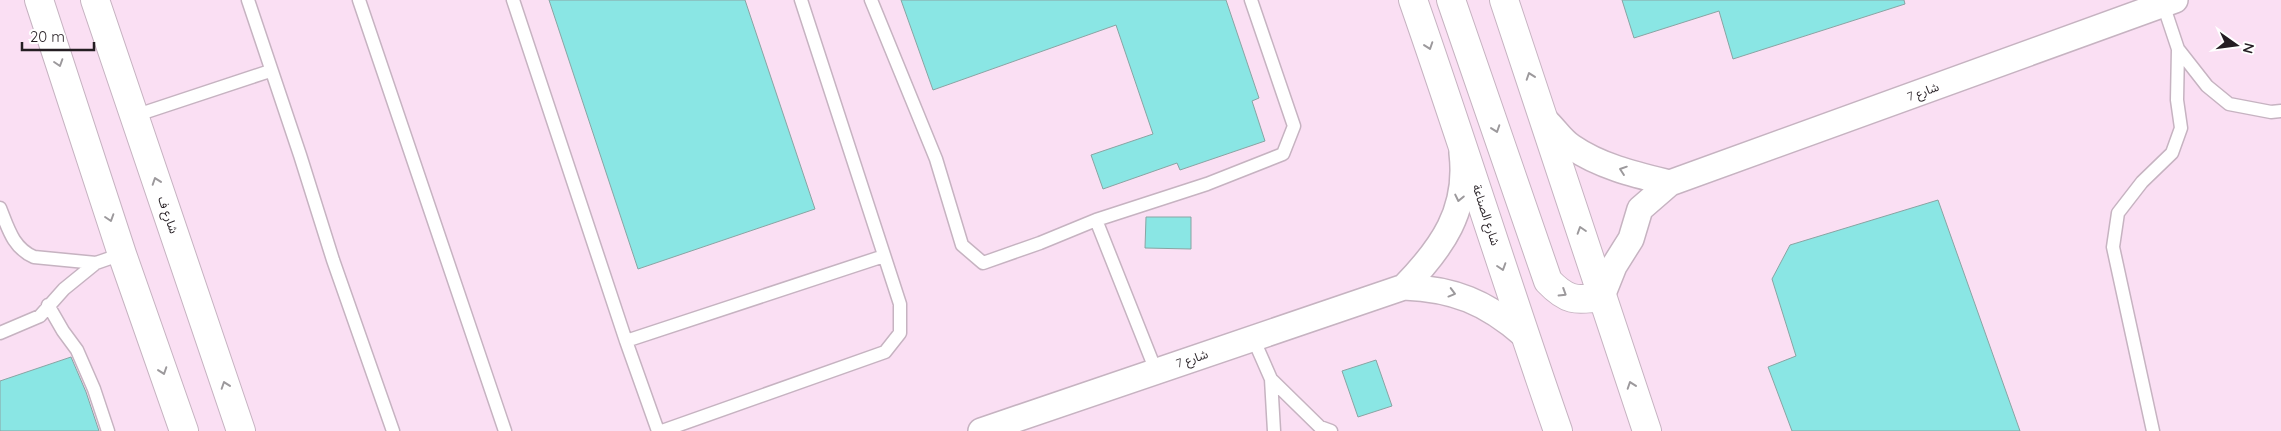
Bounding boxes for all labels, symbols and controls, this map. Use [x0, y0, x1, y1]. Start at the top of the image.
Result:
scale bar [22, 20, 95, 52]
north arrow [2211, 20, 2261, 70]
text: 20 m [30, 27, 65, 46]
one-way arrow [1423, 41, 1433, 50]
text: N [2239, 41, 2259, 55]
one-way arrow [54, 58, 64, 67]
one-way arrow [1526, 72, 1536, 81]
street label: شارع 7 [1905, 79, 1942, 106]
one-way arrow [1490, 124, 1500, 133]
one-way arrow [1619, 166, 1628, 176]
one-way arrow [152, 178, 162, 186]
street label: شارع الصناعة [1468, 182, 1503, 248]
street label: شارع ف [153, 194, 182, 236]
one-way arrow [1454, 194, 1465, 203]
one-way arrow [104, 213, 114, 221]
one-way arrow [1576, 227, 1586, 235]
one-way arrow [1497, 262, 1507, 270]
one-way arrow [1447, 287, 1456, 298]
one-way arrow [1557, 287, 1566, 296]
street label: شارع 7 [1174, 346, 1210, 373]
one-way arrow [157, 366, 167, 375]
one-way arrow [221, 381, 231, 390]
one-way arrow [1627, 381, 1637, 389]

